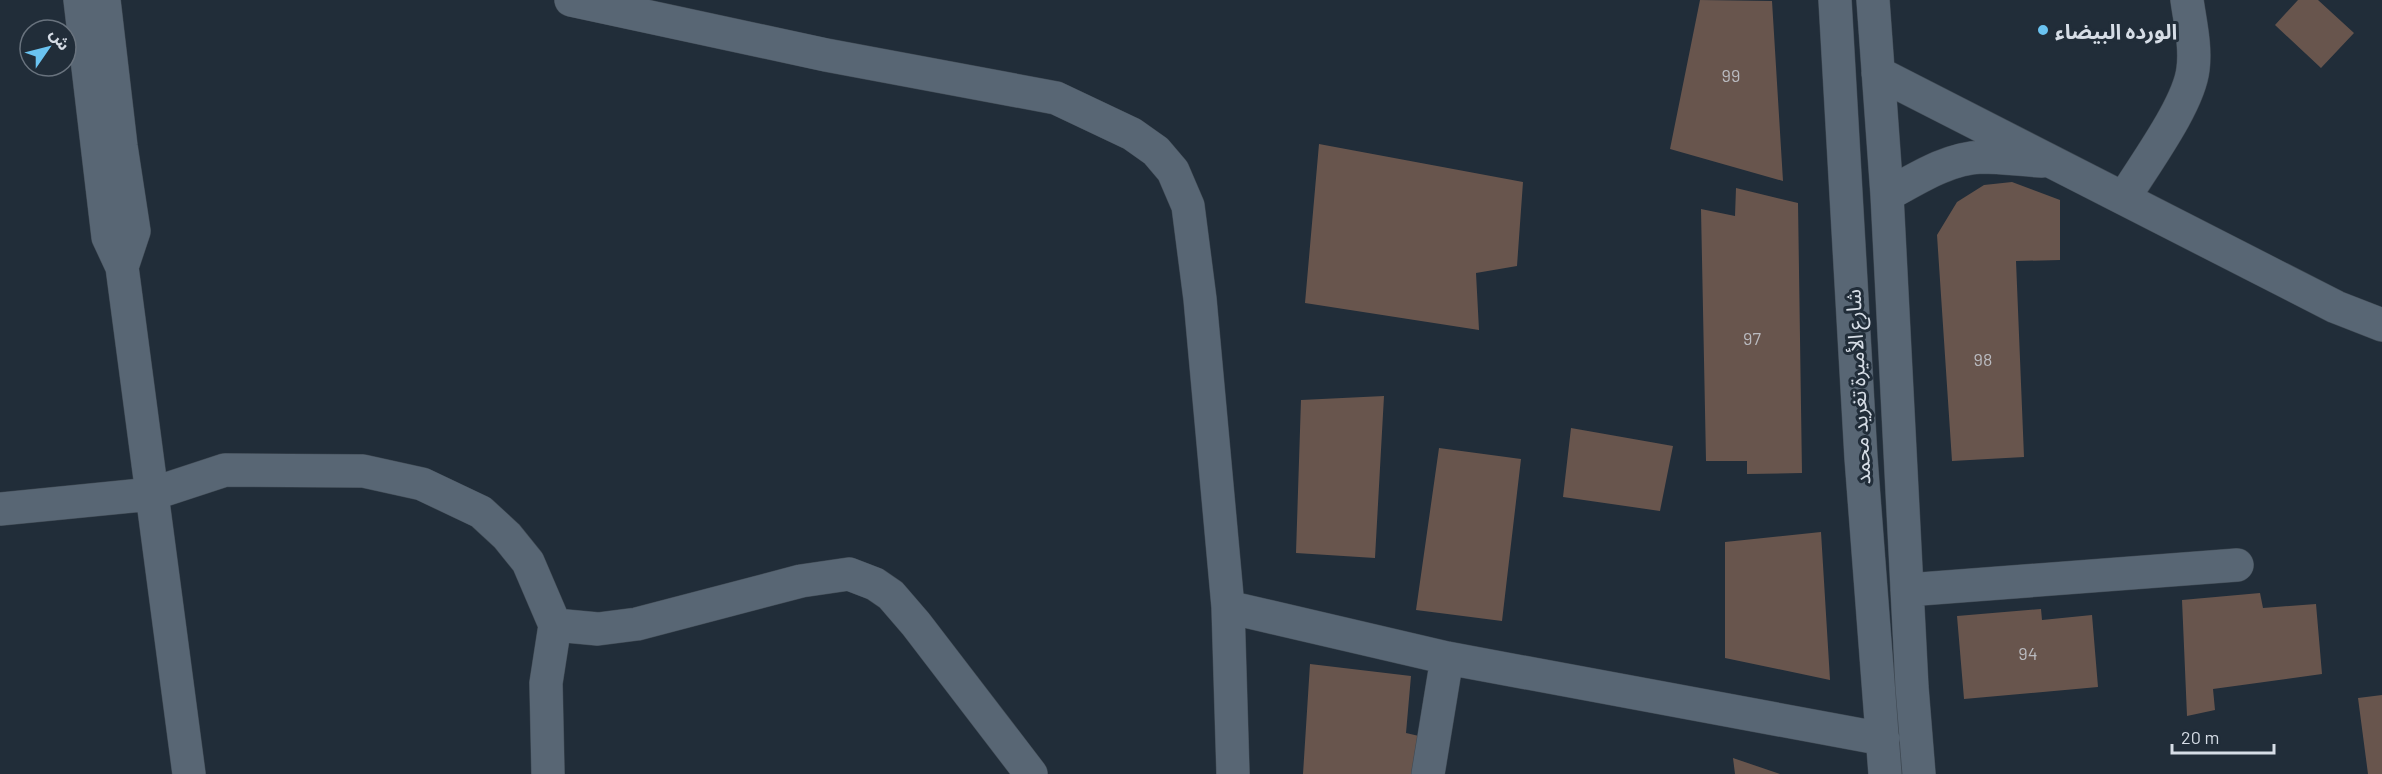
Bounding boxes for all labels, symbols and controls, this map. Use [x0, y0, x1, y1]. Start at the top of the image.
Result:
north arrow [18, 18, 78, 78]
place label: الورده البيضاء [2055, 18, 2177, 44]
marker: الورده البيضاء [2036, 23, 2050, 37]
text: ش [46, 25, 75, 54]
house number: 99 [1722, 64, 1740, 86]
street label: شارع الأميرة تغريد محمد [1839, 288, 1879, 485]
house number: 97 [1743, 327, 1761, 349]
house number: 98 [1974, 348, 1992, 370]
house number: 94 [2018, 642, 2038, 664]
scale bar [2172, 717, 2274, 755]
text: 20 m [2181, 726, 2219, 748]

